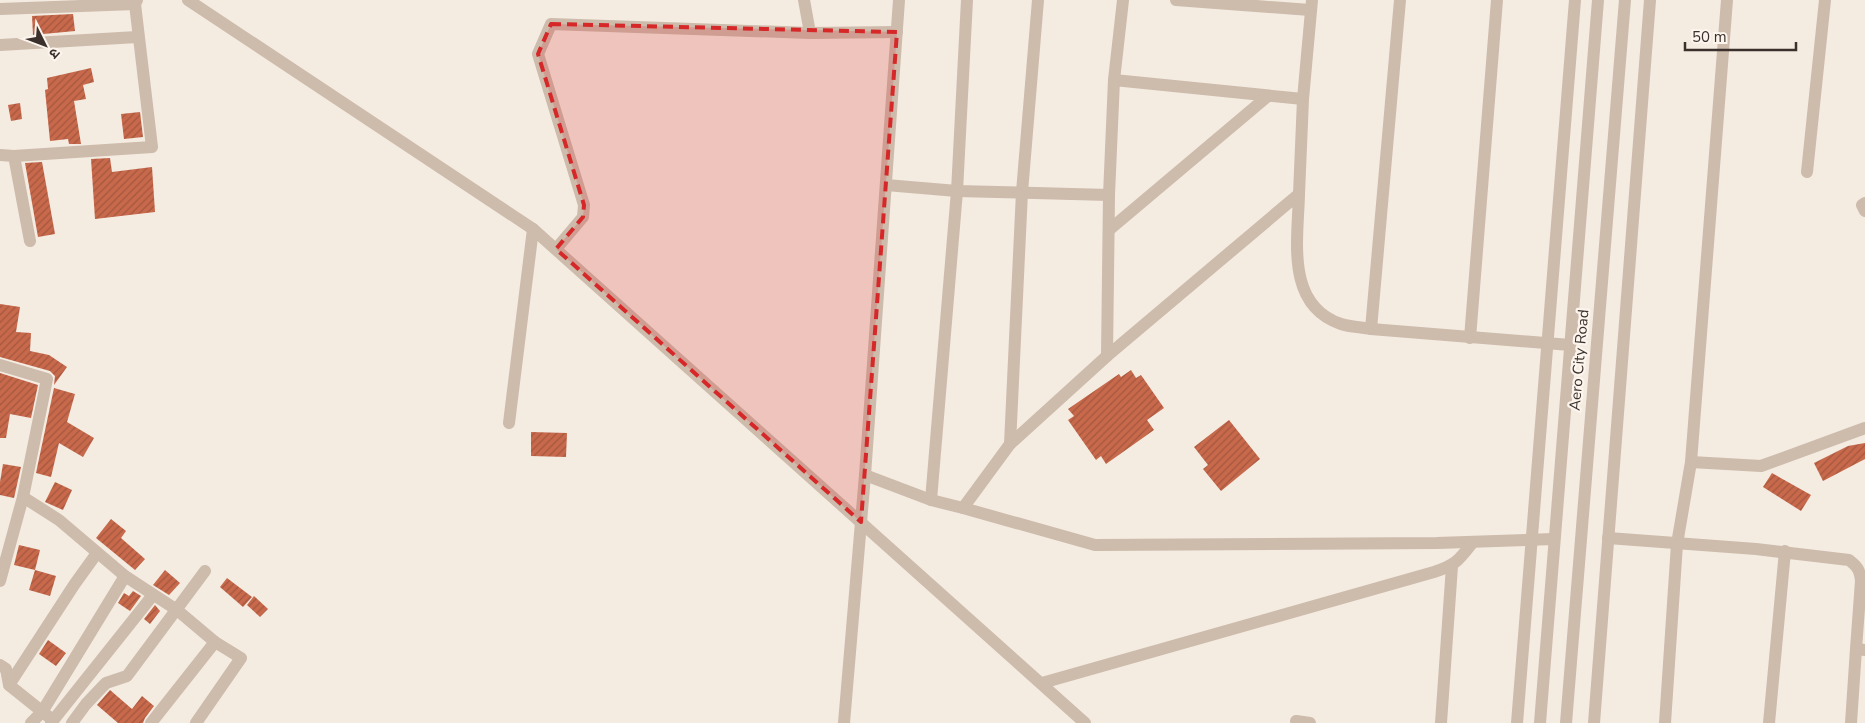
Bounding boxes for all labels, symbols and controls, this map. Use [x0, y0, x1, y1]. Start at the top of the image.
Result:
north arrow [20, 20, 70, 70]
scale bar [1685, 20, 1796, 52]
text: 50 m [1692, 27, 1727, 47]
text: उ [44, 44, 64, 63]
street label: Aero City Road [1565, 308, 1593, 412]

